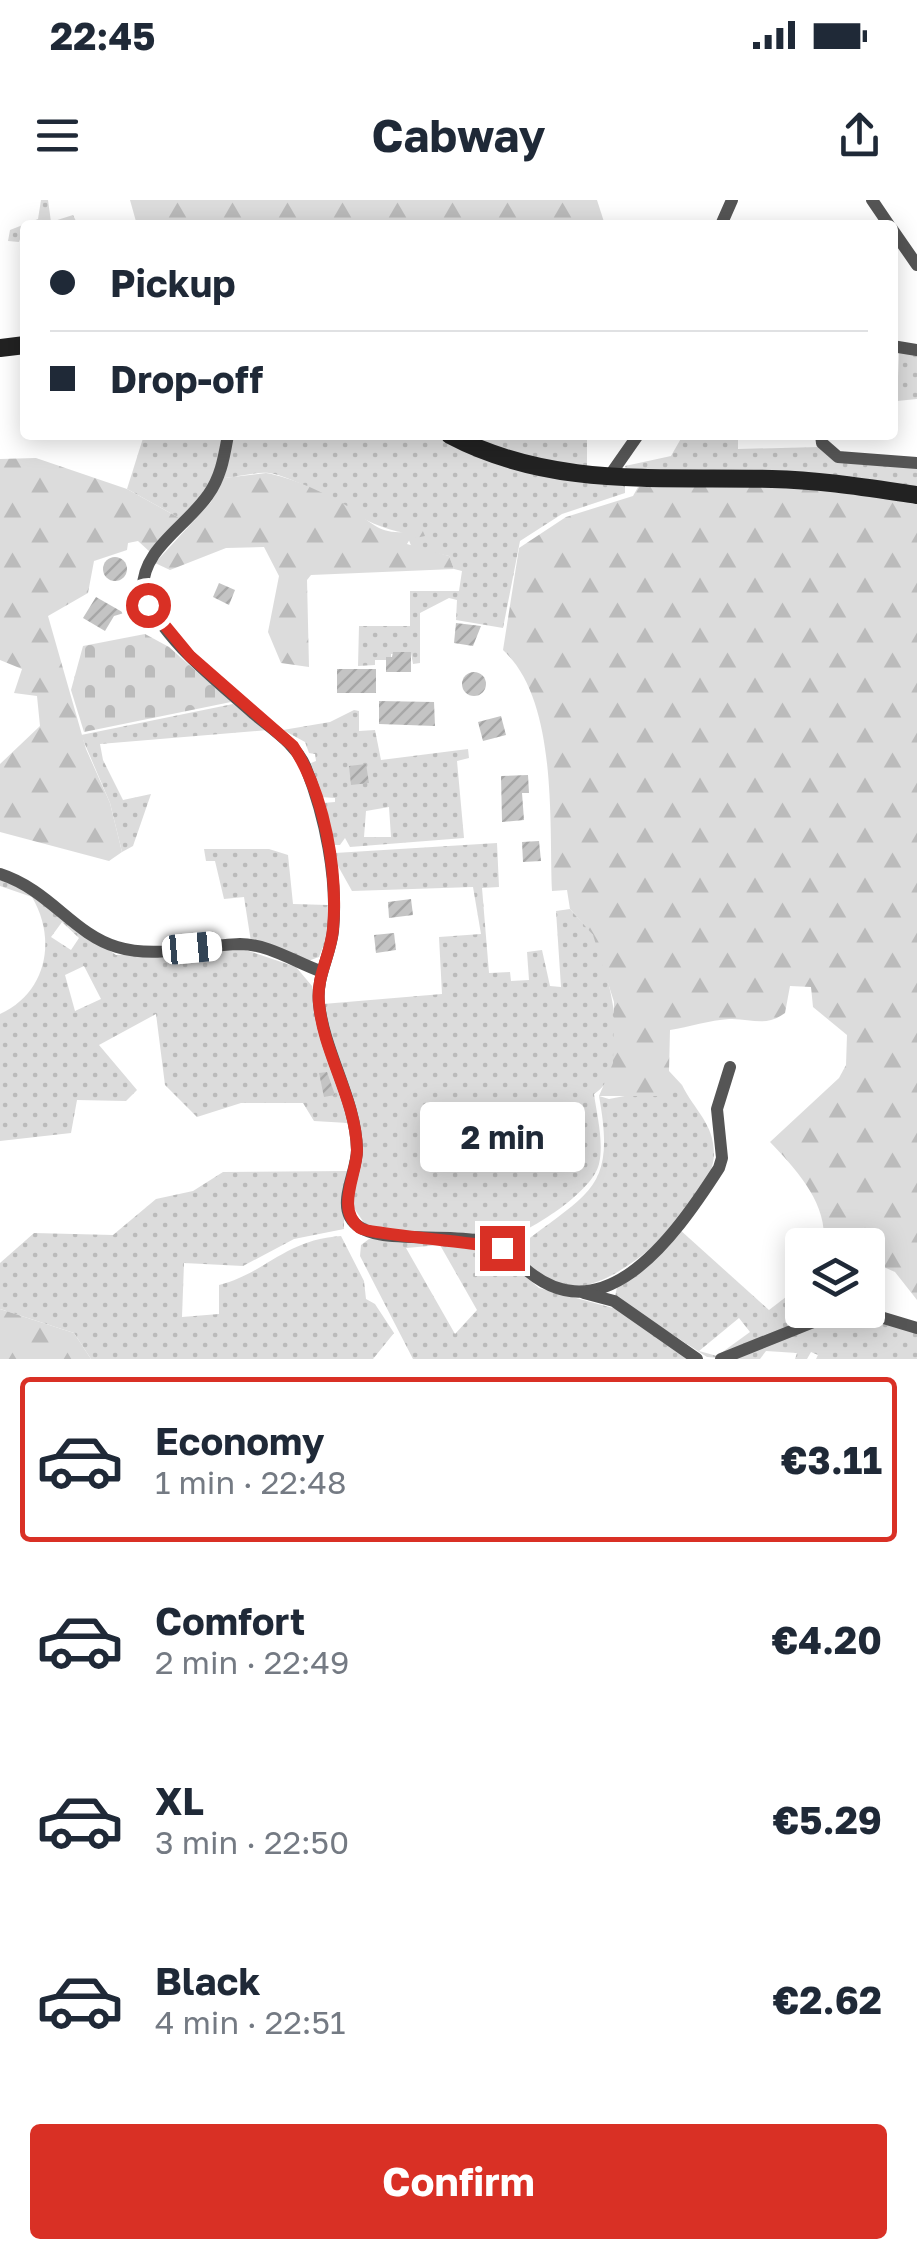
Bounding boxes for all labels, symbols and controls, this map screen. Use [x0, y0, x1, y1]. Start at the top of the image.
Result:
text: 22:45 [50, 13, 155, 58]
icon: menu [30, 108, 85, 163]
text: Cabway [371, 108, 546, 162]
icon: share [832, 108, 887, 163]
text: Pickup [110, 260, 236, 305]
text: Drop-off [110, 356, 263, 401]
route start [126, 583, 171, 628]
car [161, 930, 223, 966]
callout: 2 min [420, 1103, 584, 1173]
text: 2 min [461, 1118, 544, 1156]
route end [480, 1226, 525, 1271]
map controls [785, 1228, 885, 1328]
button: layers [785, 1228, 885, 1328]
icon: car [35, 1415, 125, 1505]
text: Economy [155, 1418, 324, 1463]
text: €3.11 [781, 1437, 882, 1482]
text: 1 min · 22:48 [155, 1463, 346, 1501]
icon: car [35, 1595, 125, 1685]
text: Comfort [155, 1598, 305, 1643]
text: €4.20 [771, 1617, 882, 1662]
text: 2 min · 22:49 [155, 1643, 349, 1681]
icon: car [35, 1775, 125, 1865]
text: XL [155, 1778, 204, 1823]
text: €5.29 [773, 1797, 882, 1842]
text: 3 min · 22:50 [155, 1823, 349, 1861]
icon: car [35, 1955, 125, 2045]
text: Black [155, 1958, 260, 2003]
text: €2.62 [773, 1977, 882, 2022]
text: 4 min · 22:51 [155, 2003, 346, 2041]
button: Confirm [30, 2124, 887, 2239]

